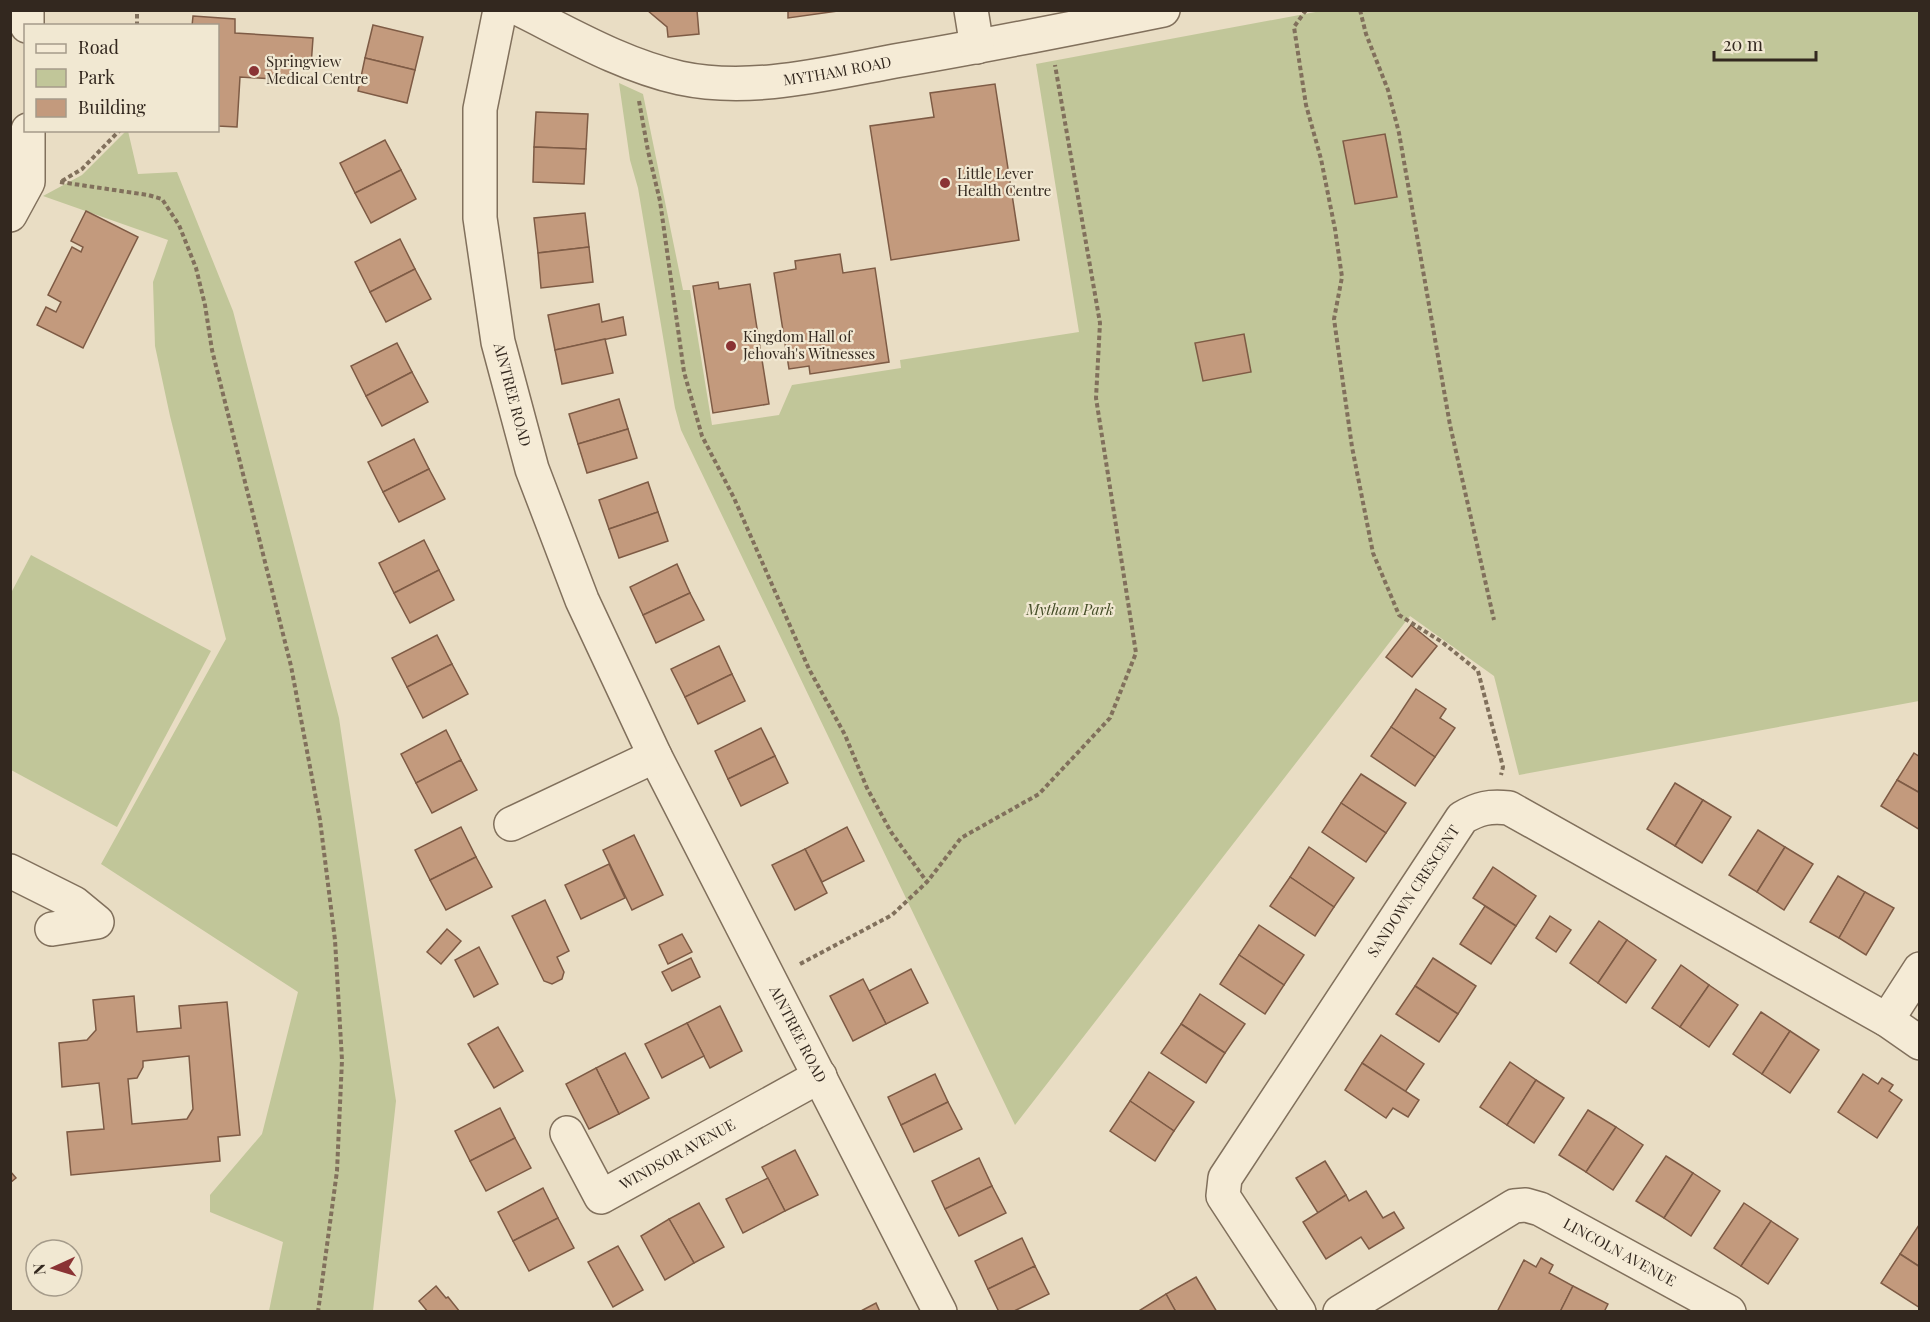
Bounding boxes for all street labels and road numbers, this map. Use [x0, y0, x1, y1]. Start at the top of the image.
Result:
street label: MYTHAM ROAD [782, 51, 893, 89]
street label: AINTREE ROAD [489, 340, 537, 449]
street label: SANDOWN CRESCENT [1362, 821, 1464, 961]
street label: AINTREE ROAD [765, 981, 832, 1086]
street label: WINDSOR AVENUE [615, 1114, 739, 1194]
street label: LINCOLN AVENUE [1560, 1213, 1680, 1290]

